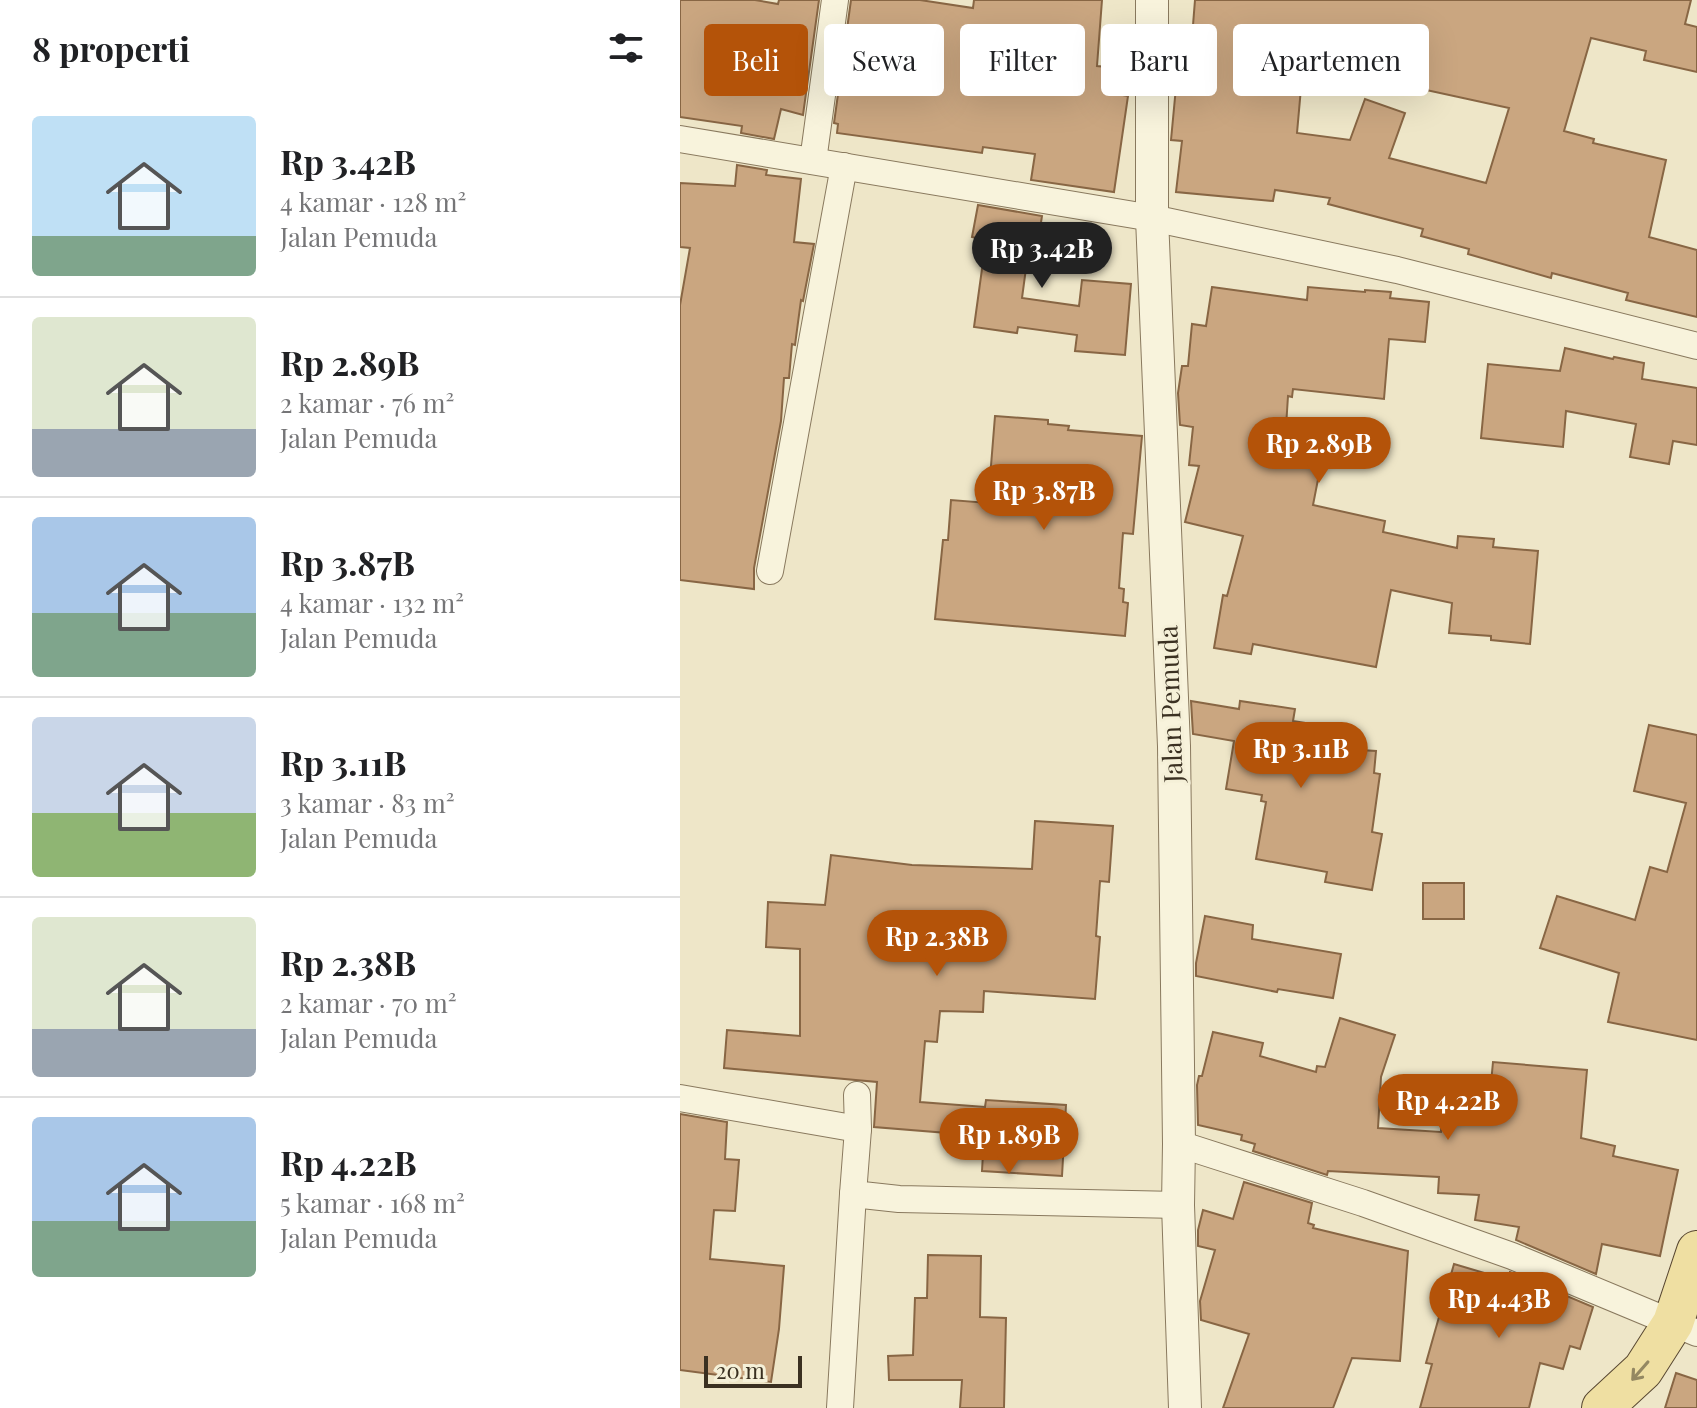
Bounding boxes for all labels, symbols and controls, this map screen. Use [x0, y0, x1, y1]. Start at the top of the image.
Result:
chip: Beli [704, 24, 808, 96]
chip: Sewa [824, 24, 944, 96]
chip: Filter [960, 24, 1085, 96]
chip: Baru [1101, 24, 1217, 96]
chip: Apartemen [1233, 24, 1429, 96]
text: 8 properti [32, 25, 190, 71]
icon: filters [604, 26, 648, 70]
text: Rp 3.42B [280, 138, 416, 184]
icon: home [96, 148, 192, 244]
text: 4 kamar · 128 m² [280, 184, 466, 219]
text: Jalan Pemuda [280, 219, 438, 254]
pin: Rp 3.42B [959, 222, 1125, 290]
text: Rp 3.42B [990, 230, 1094, 265]
text: Rp 2.89B [280, 339, 419, 385]
icon: home [96, 349, 192, 445]
text: 2 kamar · 76 m² [280, 385, 454, 420]
pin: Rp 2.89B [1236, 417, 1402, 485]
text: Jalan Pemuda [280, 420, 438, 455]
text: Rp 2.89B [1266, 425, 1372, 460]
pin: Rp 3.87B [961, 464, 1127, 532]
text: Rp 3.87B [992, 472, 1096, 507]
text: Rp 3.87B [280, 539, 415, 585]
icon: home [96, 549, 192, 645]
text: 4 kamar · 132 m² [280, 585, 464, 620]
text: Jalan Pemuda [280, 620, 438, 655]
street label: Jalan Pemuda [1149, 625, 1190, 784]
pin: Rp 3.11B [1218, 722, 1384, 790]
text: Rp 3.11B [1253, 730, 1349, 765]
text: Rp 3.11B [280, 739, 406, 785]
icon: home [96, 749, 192, 845]
text: 3 kamar · 83 m² [280, 785, 455, 820]
text: Jalan Pemuda [280, 820, 438, 855]
pin: Rp 2.38B [854, 910, 1020, 978]
text: Rp 2.38B [885, 918, 989, 953]
text: Rp 2.38B [280, 939, 416, 985]
icon: home [96, 949, 192, 1045]
text: 2 kamar · 70 m² [280, 985, 457, 1020]
text: Jalan Pemuda [280, 1020, 438, 1055]
pin: Rp 4.22B [1365, 1074, 1531, 1142]
text: Rp 4.22B [1396, 1082, 1500, 1117]
pin: Rp 1.89B [926, 1108, 1092, 1176]
text: Rp 1.89B [957, 1116, 1061, 1151]
text: Rp 4.22B [280, 1139, 417, 1185]
icon: home [96, 1149, 192, 1245]
text: 5 kamar · 168 m² [280, 1185, 465, 1220]
text: Jalan Pemuda [280, 1220, 438, 1255]
pin: Rp 4.43B [1416, 1272, 1582, 1340]
text: Rp 4.43B [1447, 1280, 1551, 1315]
scale bar [704, 1352, 802, 1388]
text: 20 m [716, 1355, 765, 1385]
one-way arrow [1631, 1360, 1649, 1380]

